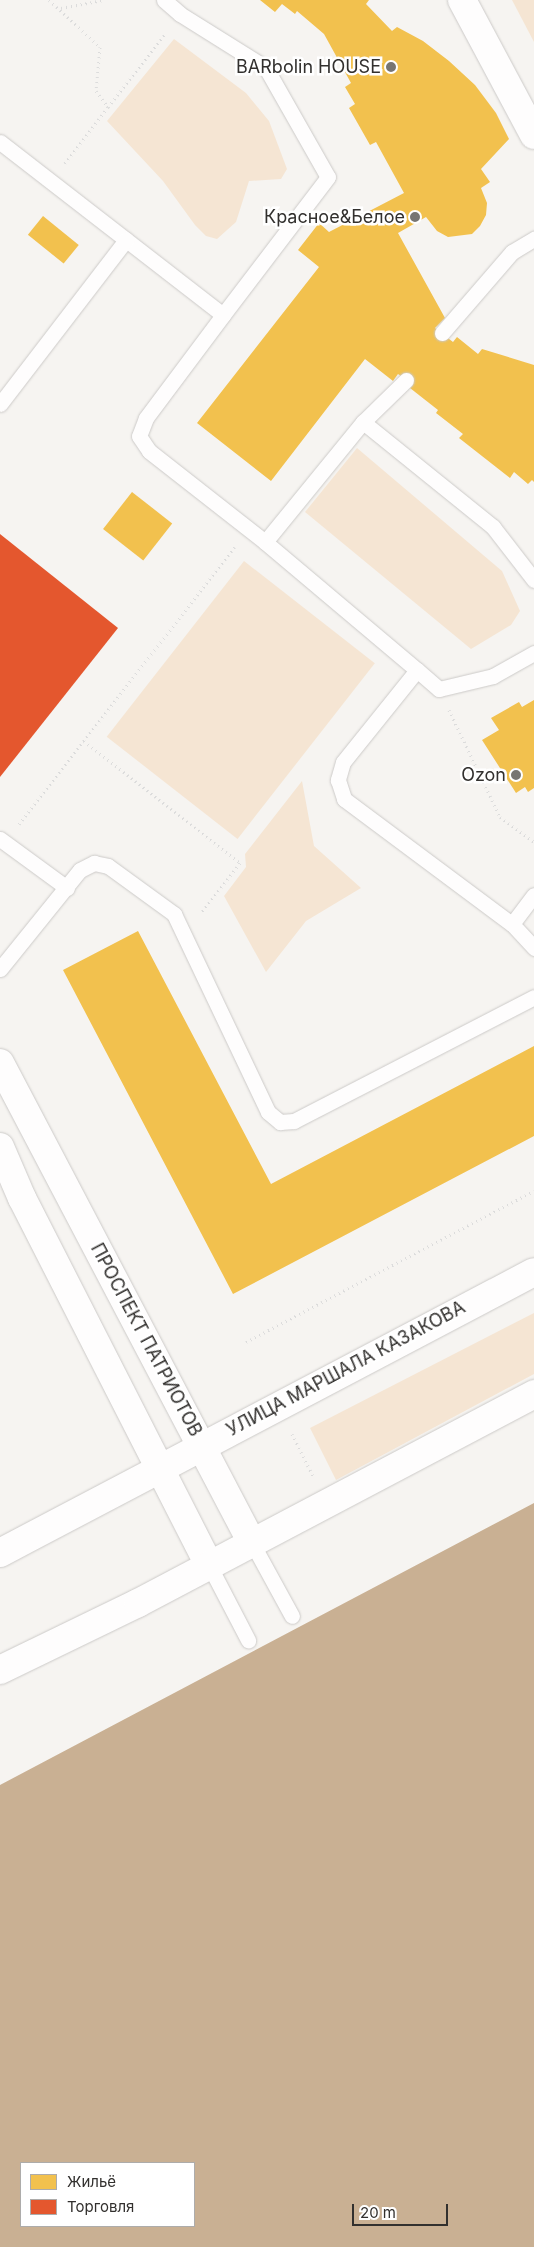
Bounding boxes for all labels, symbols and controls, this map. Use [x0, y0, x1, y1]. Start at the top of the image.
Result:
place label: BARbolin HOUSE [236, 56, 381, 78]
marker: BARbolin HOUSE [385, 61, 397, 73]
place label: Красное&Белое [264, 206, 405, 228]
marker: Красное&Белое [409, 211, 421, 223]
place label: Ozon [461, 764, 506, 786]
marker: Ozon [510, 769, 522, 781]
street label: ПРОСПЕКТ ПАТРИОТОВ [86, 1240, 206, 1440]
street label: УЛИЦА МАРШАЛА КАЗАКОВА [223, 1297, 469, 1441]
legend [20, 2162, 195, 2227]
text: Жильё [67, 2172, 116, 2191]
scale bar [354, 2194, 450, 2226]
text: Торговля [67, 2197, 134, 2216]
text: 20 m [360, 2203, 396, 2222]

